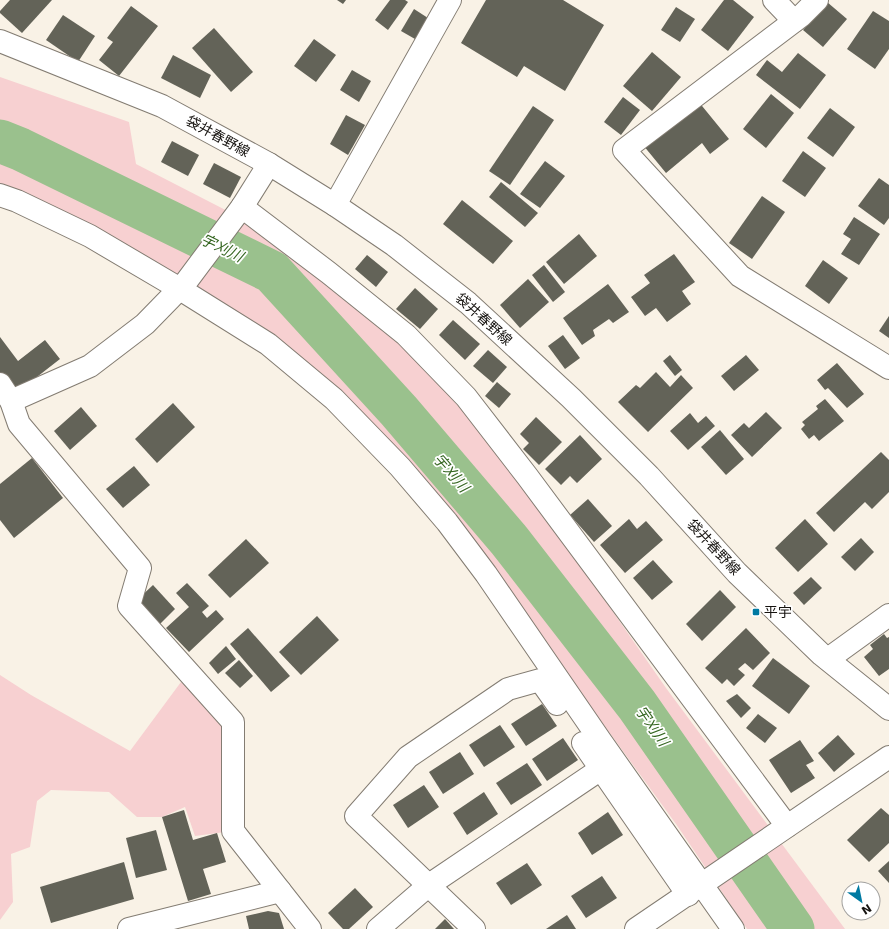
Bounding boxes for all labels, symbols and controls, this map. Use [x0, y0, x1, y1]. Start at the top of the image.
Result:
street label: 袋井春野線 [184, 112, 252, 160]
water label: 宇刈川 [198, 230, 248, 267]
street label: 袋井春野線 [453, 290, 515, 348]
water label: 宇刈川 [429, 450, 474, 497]
street label: 袋井春野線 [684, 516, 744, 578]
place label: 平宇 [764, 604, 792, 620]
marker: 平宇 [751, 607, 761, 617]
water label: 宇刈川 [632, 702, 673, 751]
north arrow [841, 881, 881, 921]
text: N [859, 901, 874, 917]

